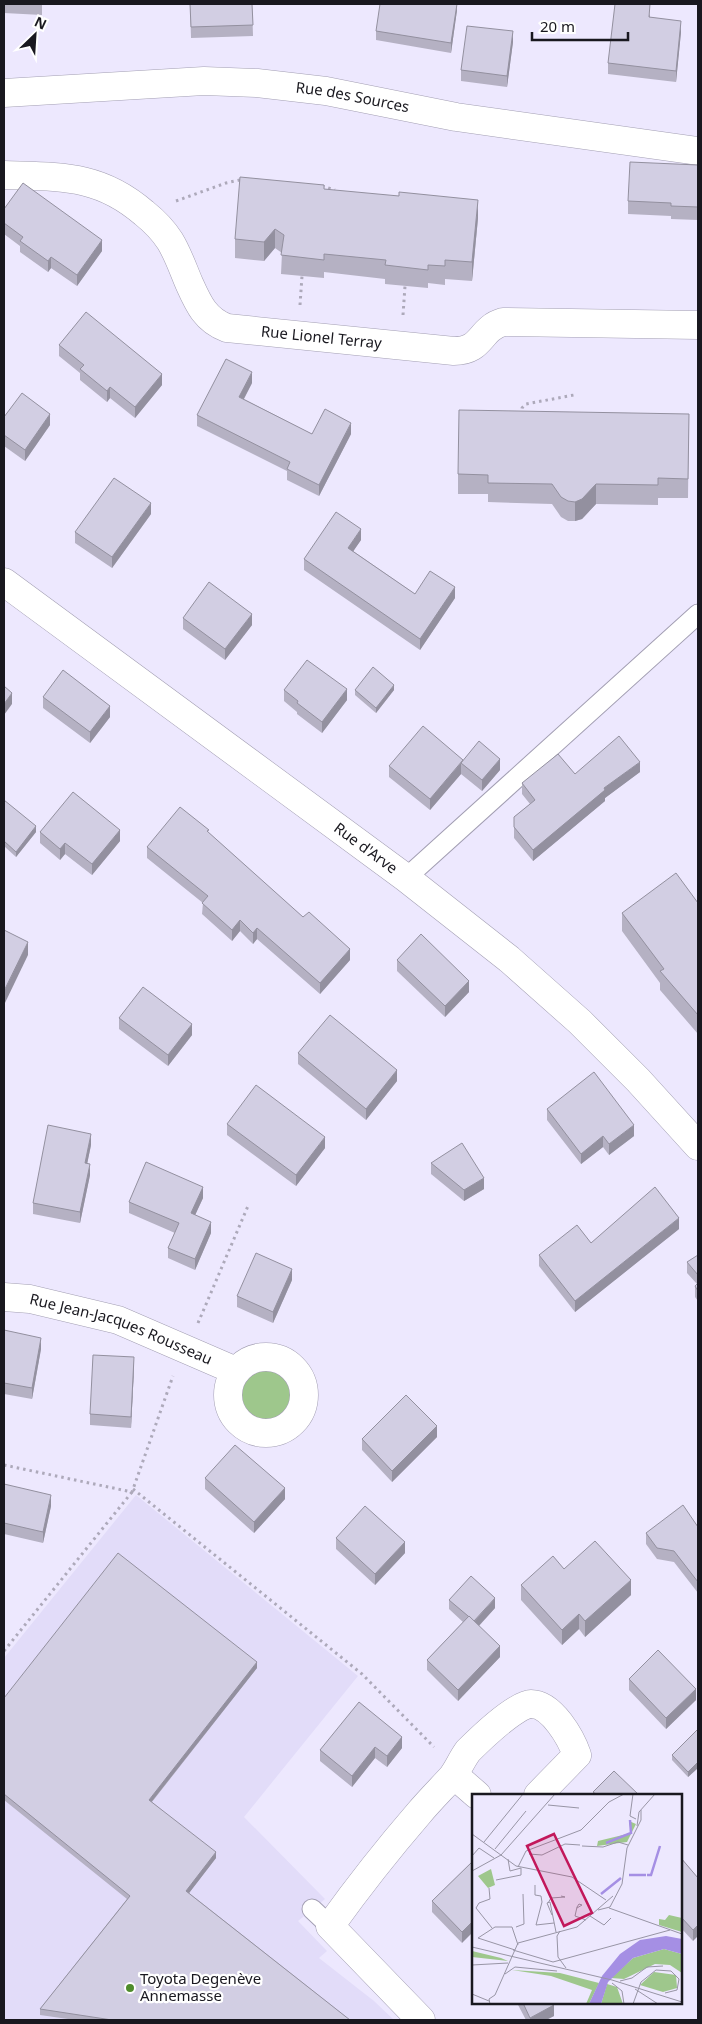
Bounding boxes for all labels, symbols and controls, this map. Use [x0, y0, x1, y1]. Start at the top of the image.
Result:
north arrow [10, 10, 60, 60]
scale bar [532, 10, 628, 42]
text: N [32, 12, 50, 34]
text: 20 m [540, 16, 575, 36]
street label: Rue des Sources [295, 77, 411, 116]
street label: Rue Lionel Terray [260, 320, 383, 353]
street label: Rue d'Arve [330, 817, 402, 878]
street label: Rue Jean-Jacques Rousseau [28, 1288, 216, 1369]
inset map [472, 1794, 682, 2004]
place label: Toyota Degenève Annemasse [140, 1968, 261, 2005]
marker: Toyota Degenève Annemasse [124, 1982, 136, 1994]

